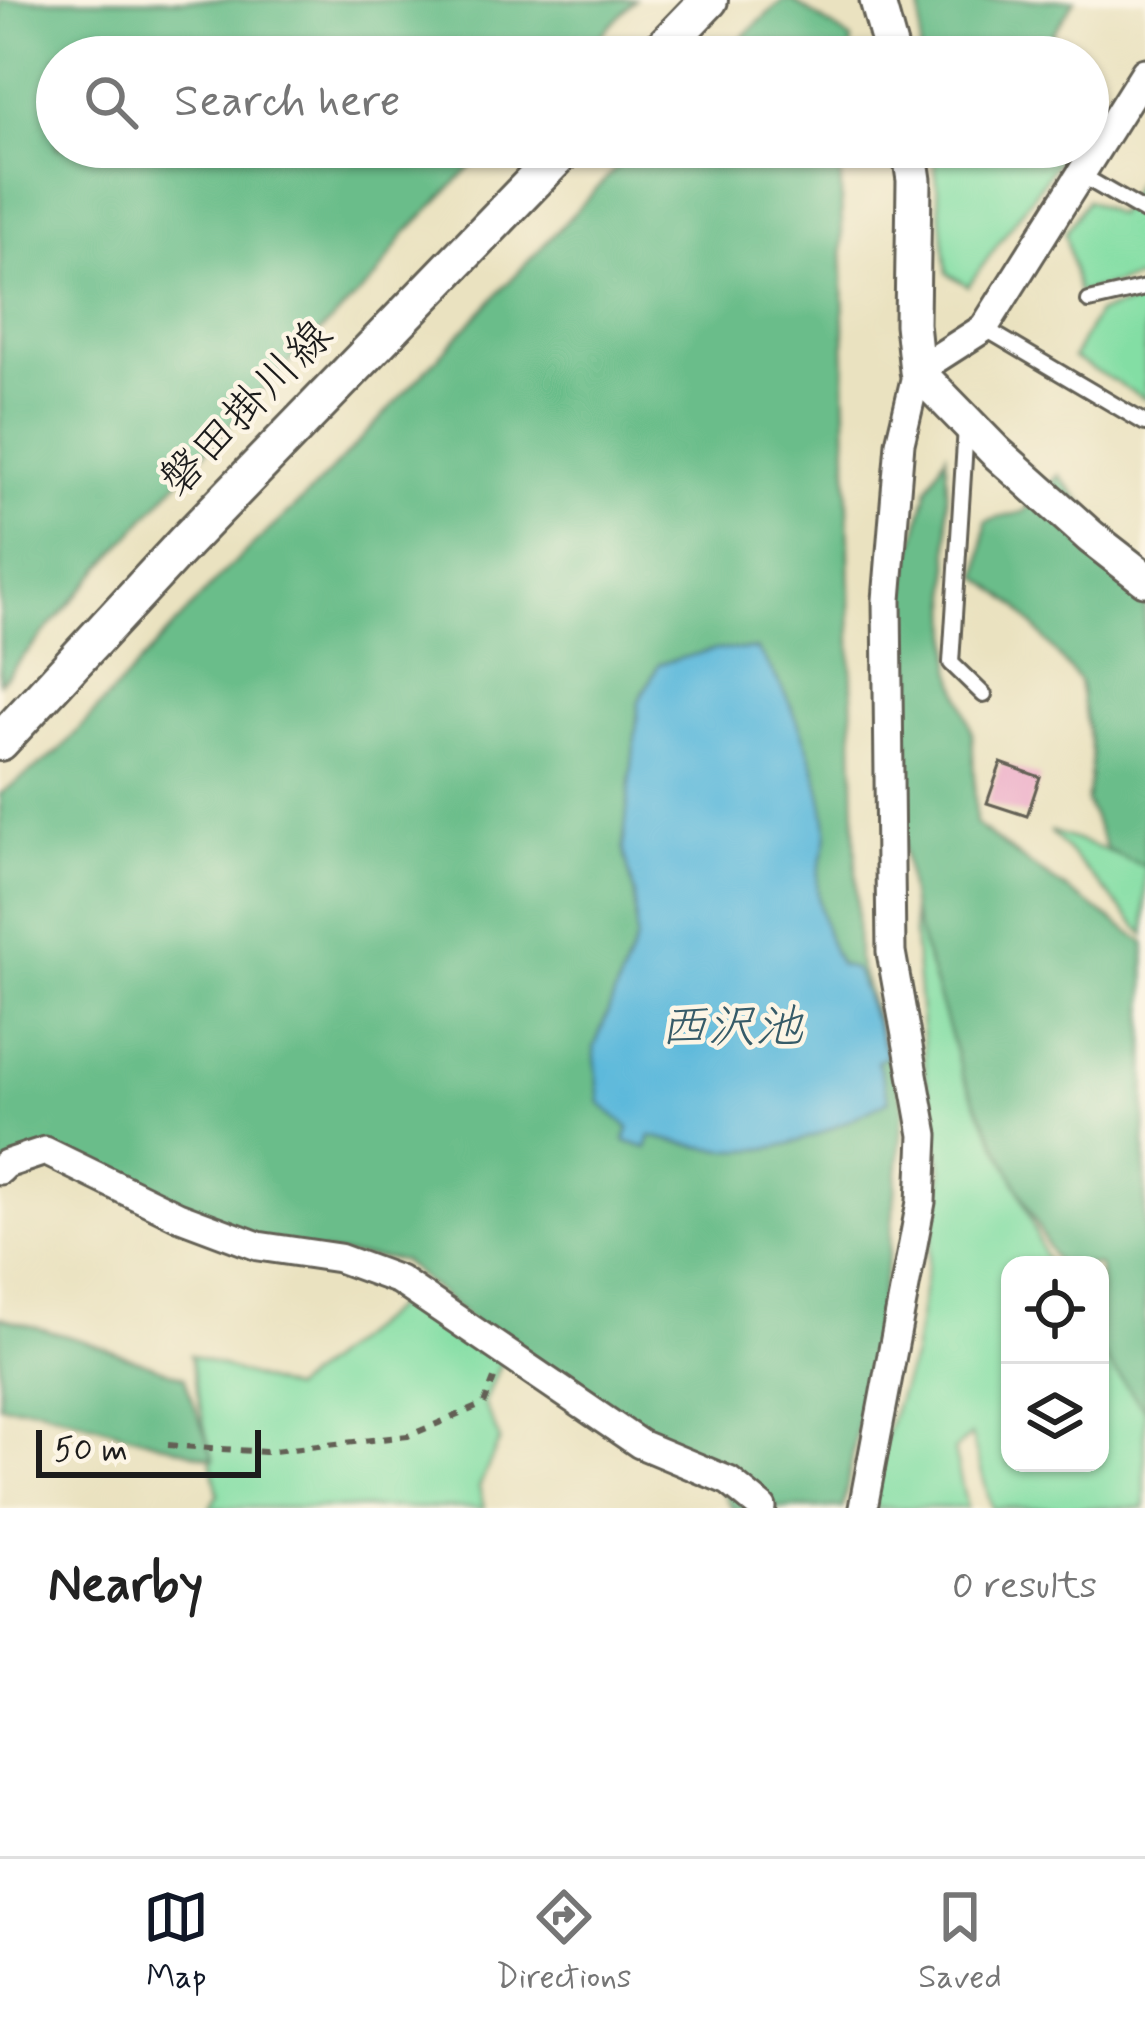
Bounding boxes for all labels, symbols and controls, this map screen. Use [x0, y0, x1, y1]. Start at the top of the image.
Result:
search box [36, 36, 1109, 168]
icon: search [78, 69, 144, 135]
text: Search here [174, 73, 401, 132]
street label: 磐田掛川線 [148, 308, 346, 510]
water label: 西沢池 [659, 997, 804, 1060]
map controls [1001, 1256, 1109, 1472]
button: locate [1001, 1256, 1109, 1364]
button: layers [1001, 1364, 1109, 1472]
scale bar [36, 1424, 261, 1477]
text: 50 m [54, 1429, 128, 1473]
text: Nearby [48, 1553, 203, 1619]
text: 0 results [952, 1561, 1097, 1612]
tab: Map [143, 1884, 209, 2000]
tab: Directions [496, 1884, 632, 2000]
tab: Saved [918, 1884, 1002, 2000]

